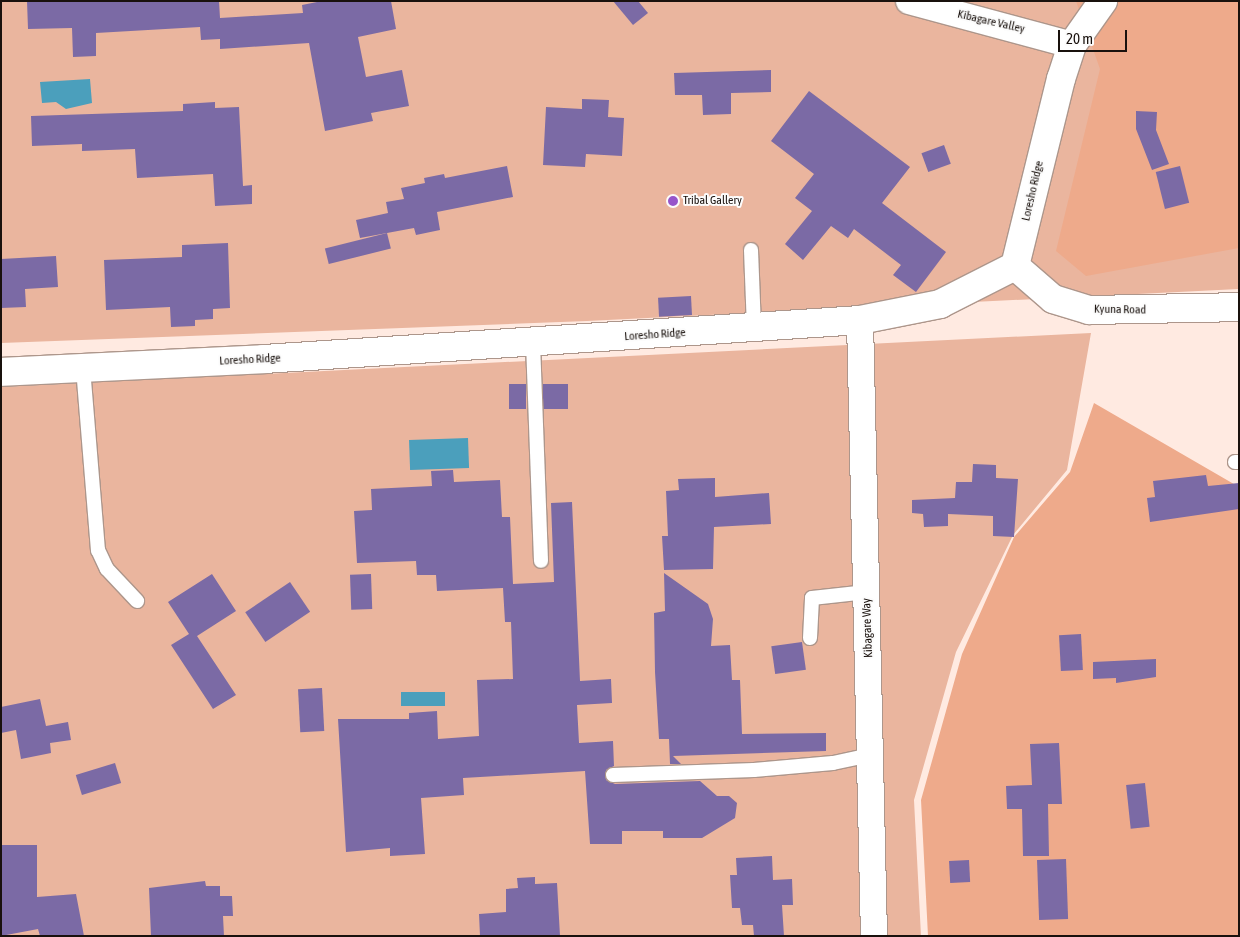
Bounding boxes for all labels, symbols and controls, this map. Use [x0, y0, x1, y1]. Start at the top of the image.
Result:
street label: Kibagare Valley [956, 7, 1026, 37]
scale bar [1060, 20, 1129, 52]
text: 20 m [1066, 30, 1093, 47]
street label: Loresho Ridge [1019, 159, 1047, 223]
place label: Tribal Gallery [683, 194, 742, 208]
marker: Tribal Gallery [667, 195, 679, 207]
street label: Kyuna Road [1094, 302, 1146, 318]
street label: Loresho Ridge [624, 326, 686, 344]
street label: Loresho Ridge [219, 351, 281, 369]
street label: Kibagare Way [860, 598, 876, 658]

